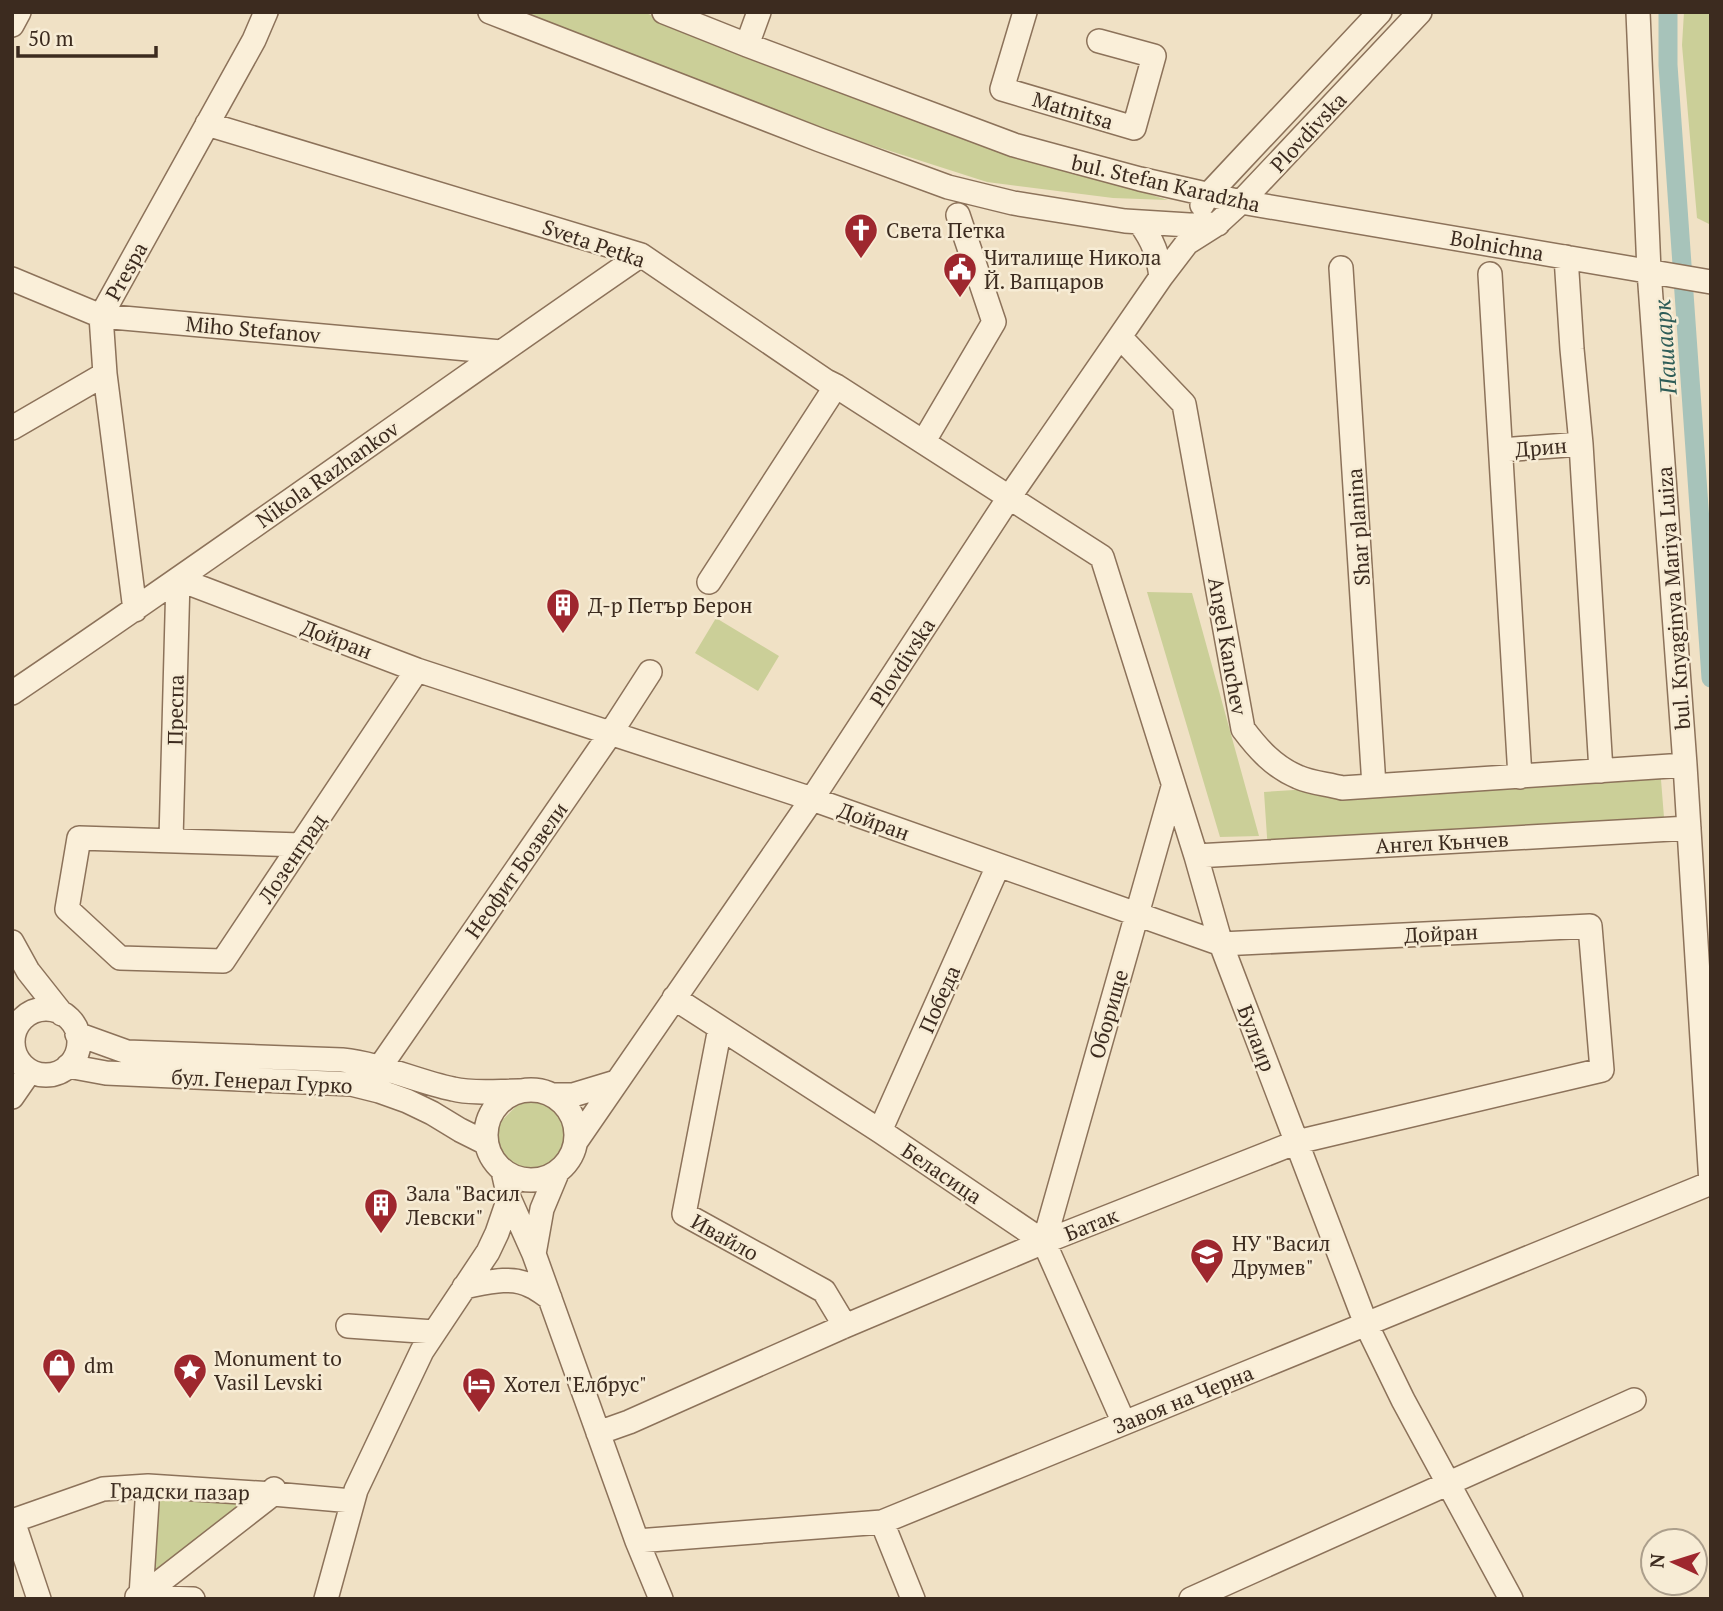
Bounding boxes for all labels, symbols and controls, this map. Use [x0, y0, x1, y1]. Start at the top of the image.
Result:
scale bar [18, 14, 156, 58]
text: 50 m [28, 24, 74, 52]
street label: Matnitsa [1029, 84, 1117, 136]
street label: Plovdivska [1264, 86, 1353, 178]
street label: bul. Stefan Karadzha [1069, 148, 1263, 218]
church icon: Света Петка [842, 211, 880, 260]
street label: Sveta Petka [539, 212, 650, 274]
place label: Света Петка [886, 216, 1006, 244]
street label: Bolnichna [1448, 223, 1547, 267]
street label: Prespa [99, 236, 154, 305]
place label: Читалище Никола Й. Вапцаров [984, 243, 1162, 295]
public building icon: Читалище Никола Й. Вапцаров [941, 250, 979, 299]
water label: Пашаарк [1646, 298, 1684, 397]
street label: Miho Stefanov [184, 309, 322, 349]
street label: Nikola Razhankov [250, 414, 404, 534]
street label: Дрин [1514, 431, 1568, 463]
street label: bul. Knyaginya Mariya Luiza [1650, 465, 1696, 730]
street label: Shar planina [1340, 467, 1376, 587]
street label: Angel Kanchev [1202, 575, 1254, 717]
building icon: Д-р Петър Берон [544, 586, 582, 635]
place label: Д-р Петър Берон [588, 591, 753, 619]
street label: Plovdivska [863, 612, 941, 712]
street label: Дойран [298, 613, 377, 665]
street label: Преспа [160, 674, 190, 746]
street label: Дойран [835, 795, 914, 847]
street label: Неофит Бозвели [459, 796, 574, 944]
street label: Лозенград [251, 808, 332, 909]
street label: Ангел Кънчев [1375, 825, 1509, 859]
street label: Дойран [1403, 917, 1479, 949]
street label: Победа [912, 961, 966, 1037]
street label: Оборище [1082, 966, 1134, 1062]
street label: Булаир [1231, 1001, 1283, 1076]
street label: бул. Генерал Гурко [171, 1062, 353, 1100]
street label: Беласица [896, 1136, 988, 1210]
place label: Зала "Васил Левски" [405, 1179, 520, 1231]
building icon: Зала "Васил Левски" [362, 1186, 400, 1235]
street label: Батак [1060, 1200, 1123, 1247]
street label: Ивайло [686, 1207, 764, 1267]
place label: НУ "Васил Друмев" [1232, 1229, 1330, 1281]
school or university icon: НУ "Васил Друмев" [1188, 1236, 1226, 1285]
place label: Monument to Vasil Levski [214, 1344, 342, 1396]
shop icon: dm [40, 1346, 78, 1395]
place label: dm [84, 1351, 114, 1379]
place icon: Monument to Vasil Levski [171, 1351, 209, 1400]
street label: Завоя на Черна [1109, 1358, 1258, 1440]
hotel icon: Хотел "Елбрус" [460, 1365, 498, 1414]
place label: Хотел "Елбрус" [504, 1370, 647, 1398]
street label: Градски пазар [110, 1476, 250, 1506]
north arrow [1639, 1527, 1709, 1597]
text: N [1644, 1552, 1670, 1569]

